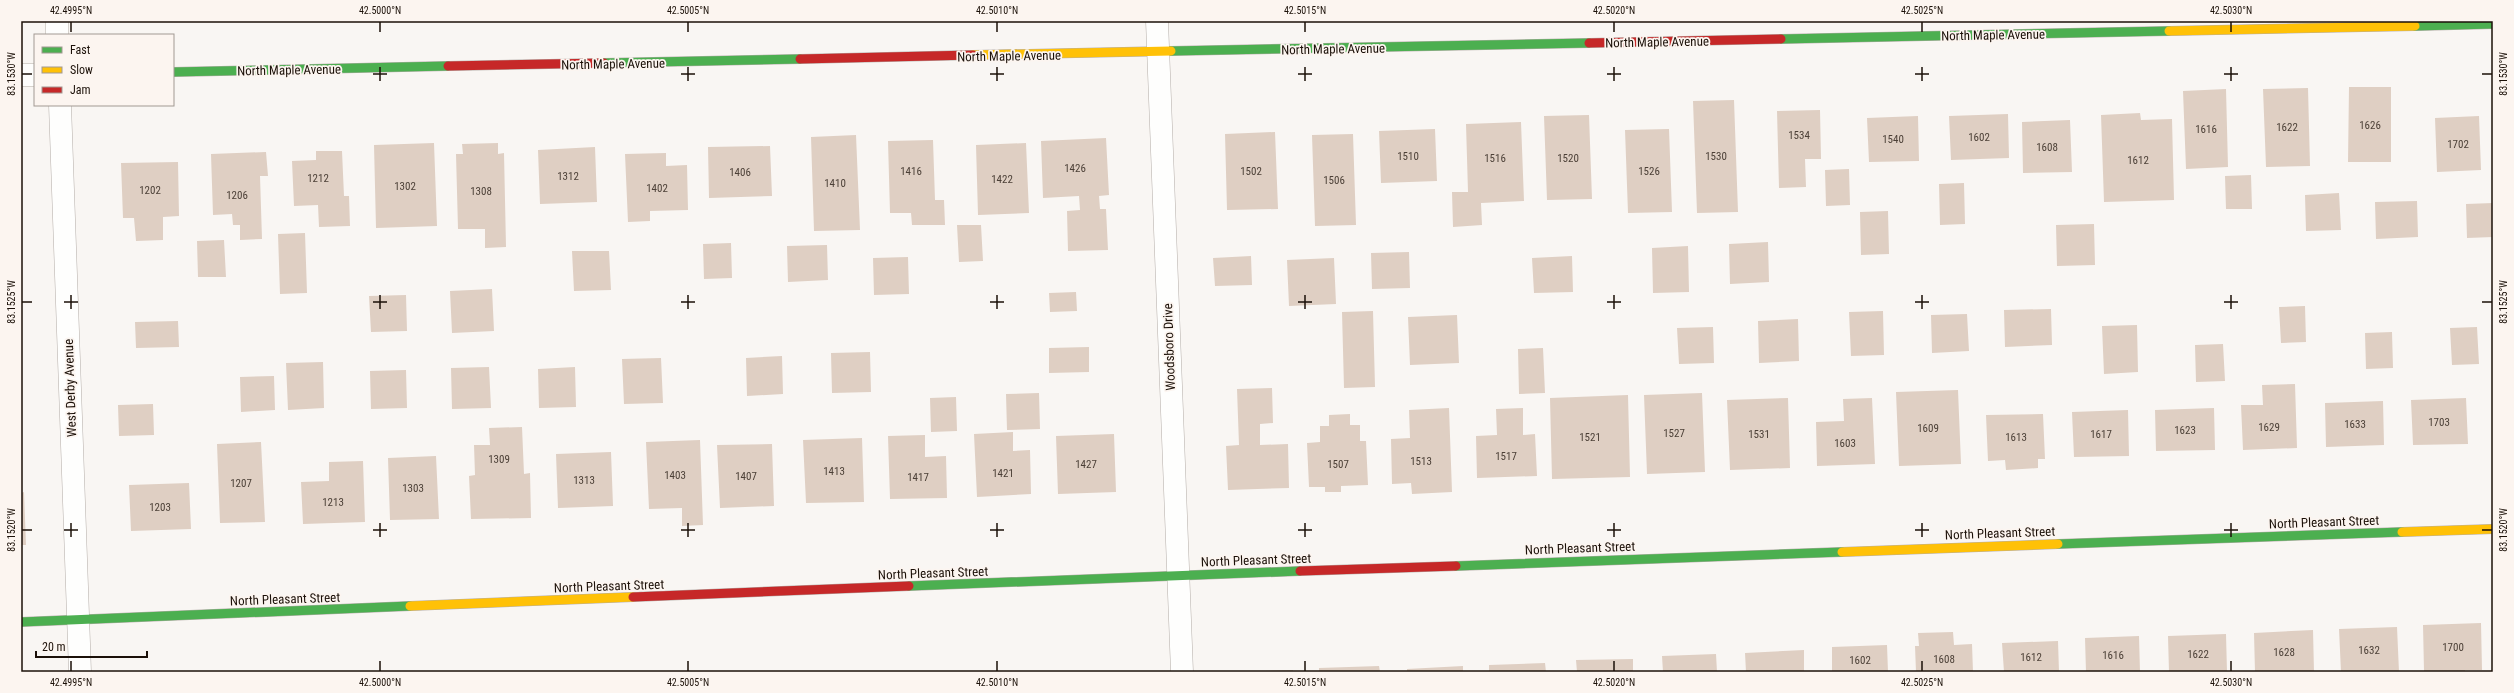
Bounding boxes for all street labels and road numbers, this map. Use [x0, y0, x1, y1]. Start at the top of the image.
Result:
street label: North Maple Avenue [1941, 27, 2045, 43]
street label: North Maple Avenue [1605, 34, 1709, 50]
street label: North Maple Avenue [1281, 41, 1385, 57]
street label: North Maple Avenue [957, 48, 1061, 64]
street label: North Maple Avenue [561, 56, 665, 72]
street label: North Maple Avenue [237, 62, 341, 78]
street label: Woodsboro Drive [1160, 303, 1178, 391]
street label: West Derby Avenue [61, 339, 79, 437]
street label: North Pleasant Street [2269, 513, 2379, 531]
street label: North Pleasant Street [1945, 524, 2055, 542]
street label: North Pleasant Street [1525, 539, 1635, 557]
street label: North Pleasant Street [1201, 551, 1311, 569]
street label: North Pleasant Street [878, 564, 988, 582]
street label: North Pleasant Street [554, 577, 664, 595]
street label: North Pleasant Street [230, 590, 340, 608]

